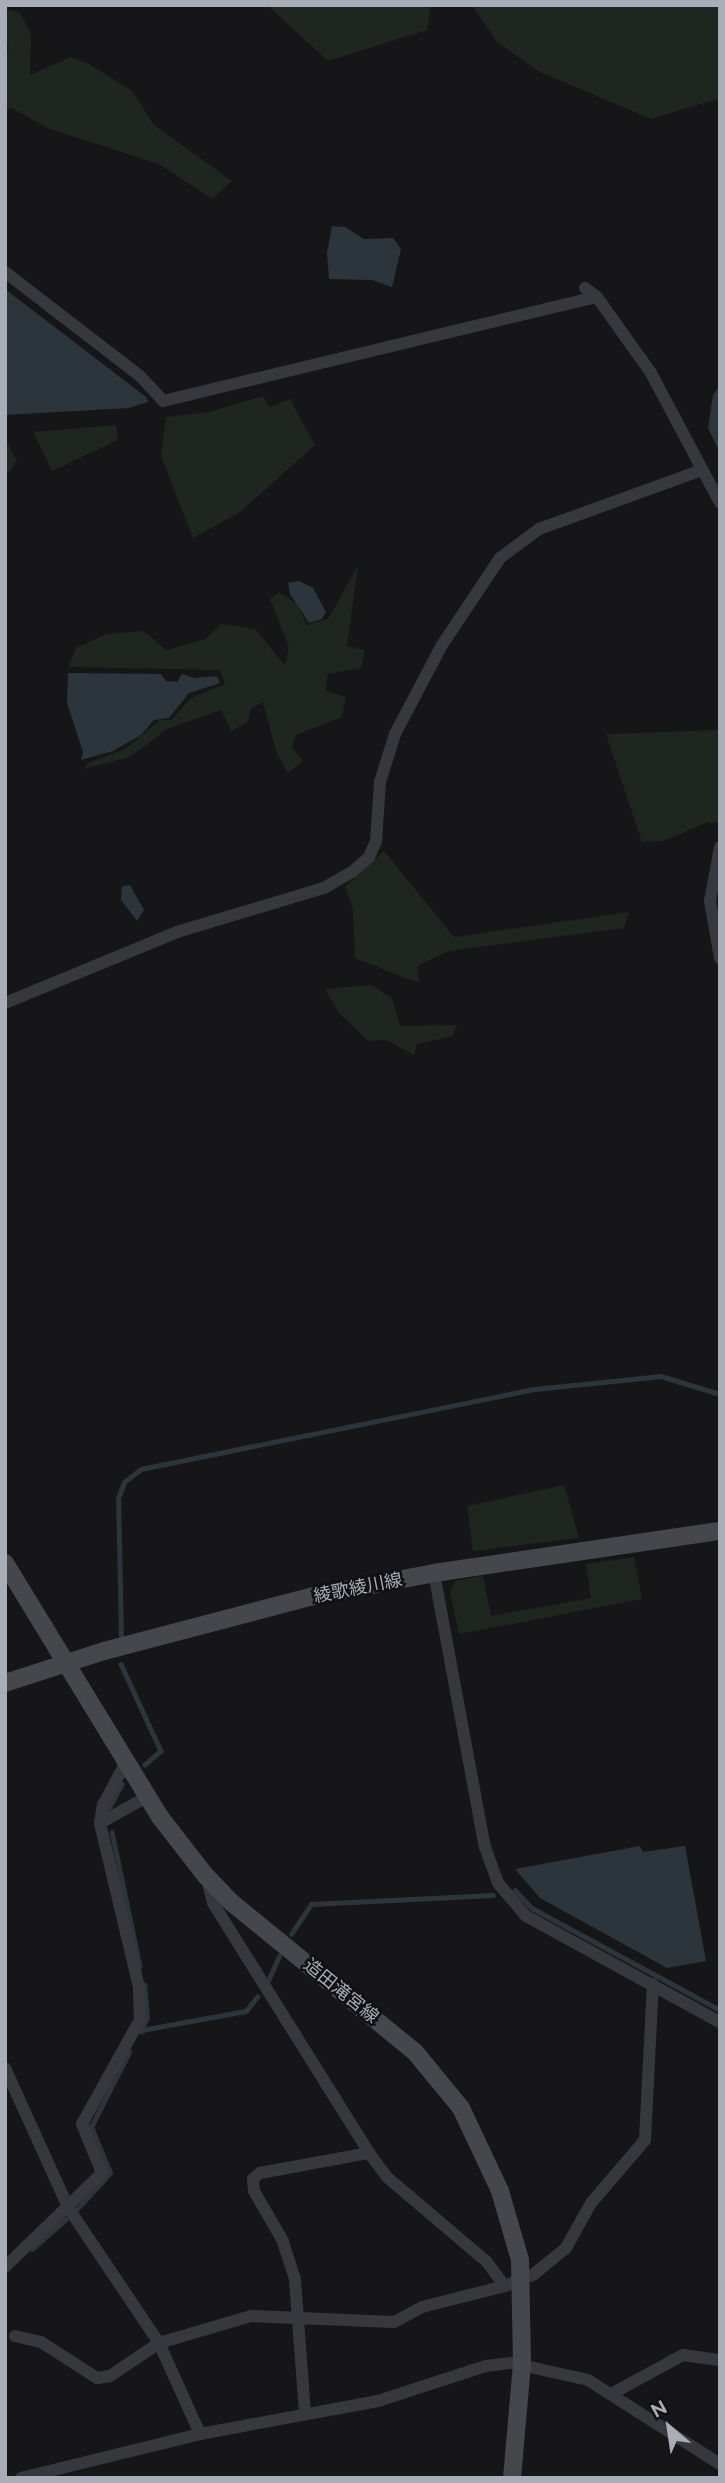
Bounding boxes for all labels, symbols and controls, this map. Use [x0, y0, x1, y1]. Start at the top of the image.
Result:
street label: 綾歌綾川線 [312, 1569, 404, 1607]
street label: 造田滝宮線 [299, 1954, 383, 2028]
north arrow [634, 2392, 704, 2462]
text: N [647, 2395, 670, 2422]

